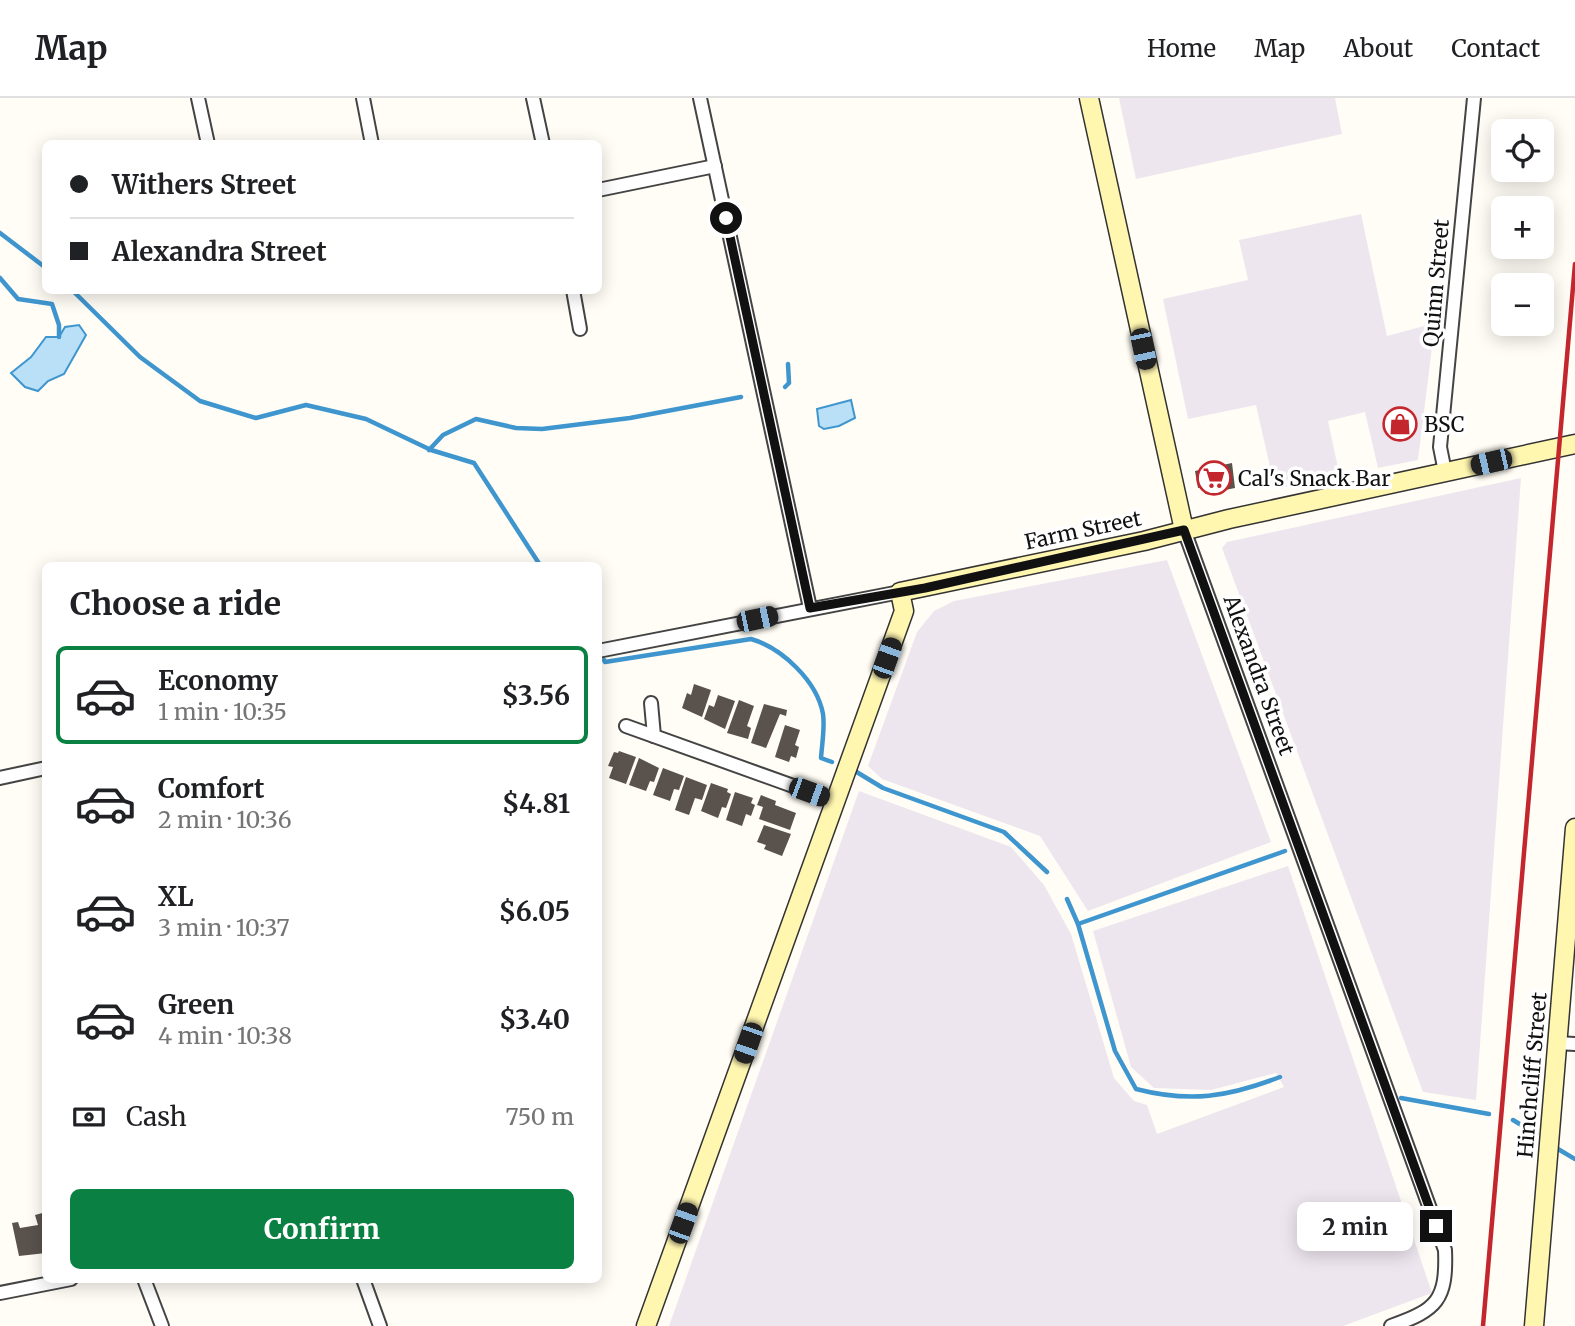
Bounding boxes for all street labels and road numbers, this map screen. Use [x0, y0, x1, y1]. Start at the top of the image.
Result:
street label: Quinn Street [1417, 218, 1455, 348]
street label: Farm Street [1022, 504, 1144, 556]
street label: Alexandra Street [1217, 590, 1301, 759]
street label: Hinchcliff Street [1511, 991, 1553, 1159]

